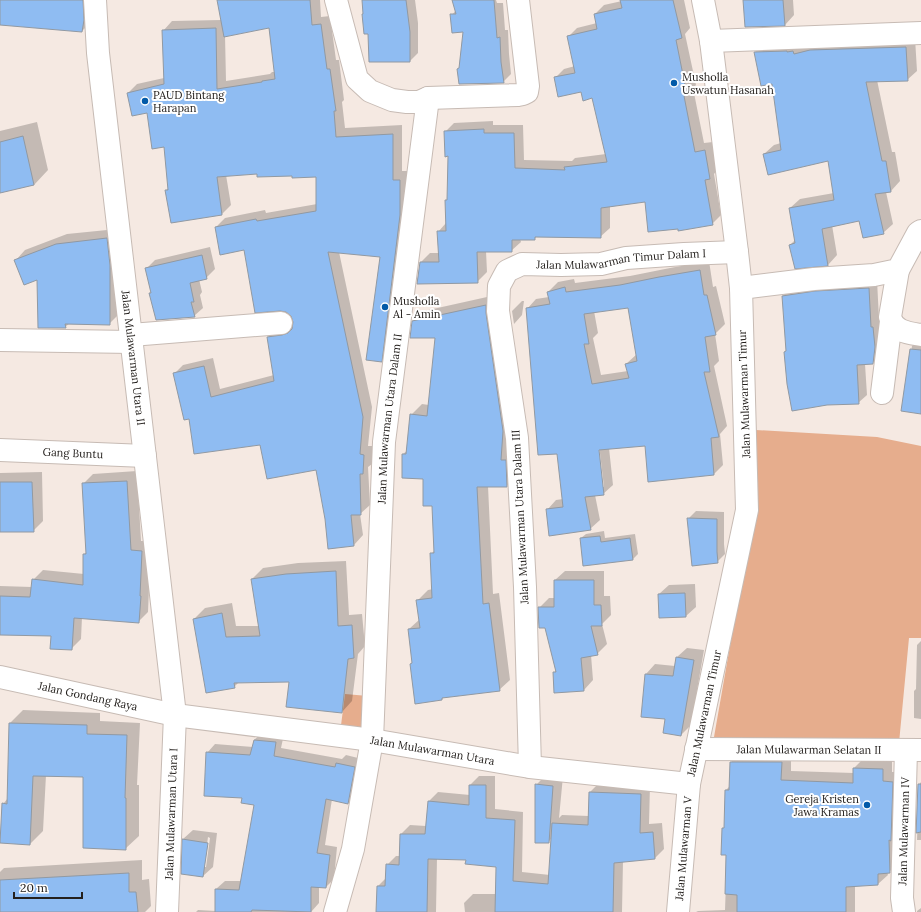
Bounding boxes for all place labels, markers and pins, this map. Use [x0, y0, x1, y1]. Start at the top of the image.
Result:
place label: Musholla Uswatun Hasanah [682, 70, 774, 97]
marker: Musholla Uswatun Hasanah [669, 78, 679, 88]
place label: PAUD Bintang Harapan [153, 88, 225, 115]
marker: PAUD Bintang Harapan [140, 96, 150, 106]
place label: Musholla Al - Amin [392, 294, 441, 321]
marker: Musholla Al - Amin [380, 302, 390, 312]
place label: Gereja Kristen Jawa Kramas [785, 792, 859, 819]
marker: Gereja Kristen Jawa Kramas [862, 800, 872, 810]

